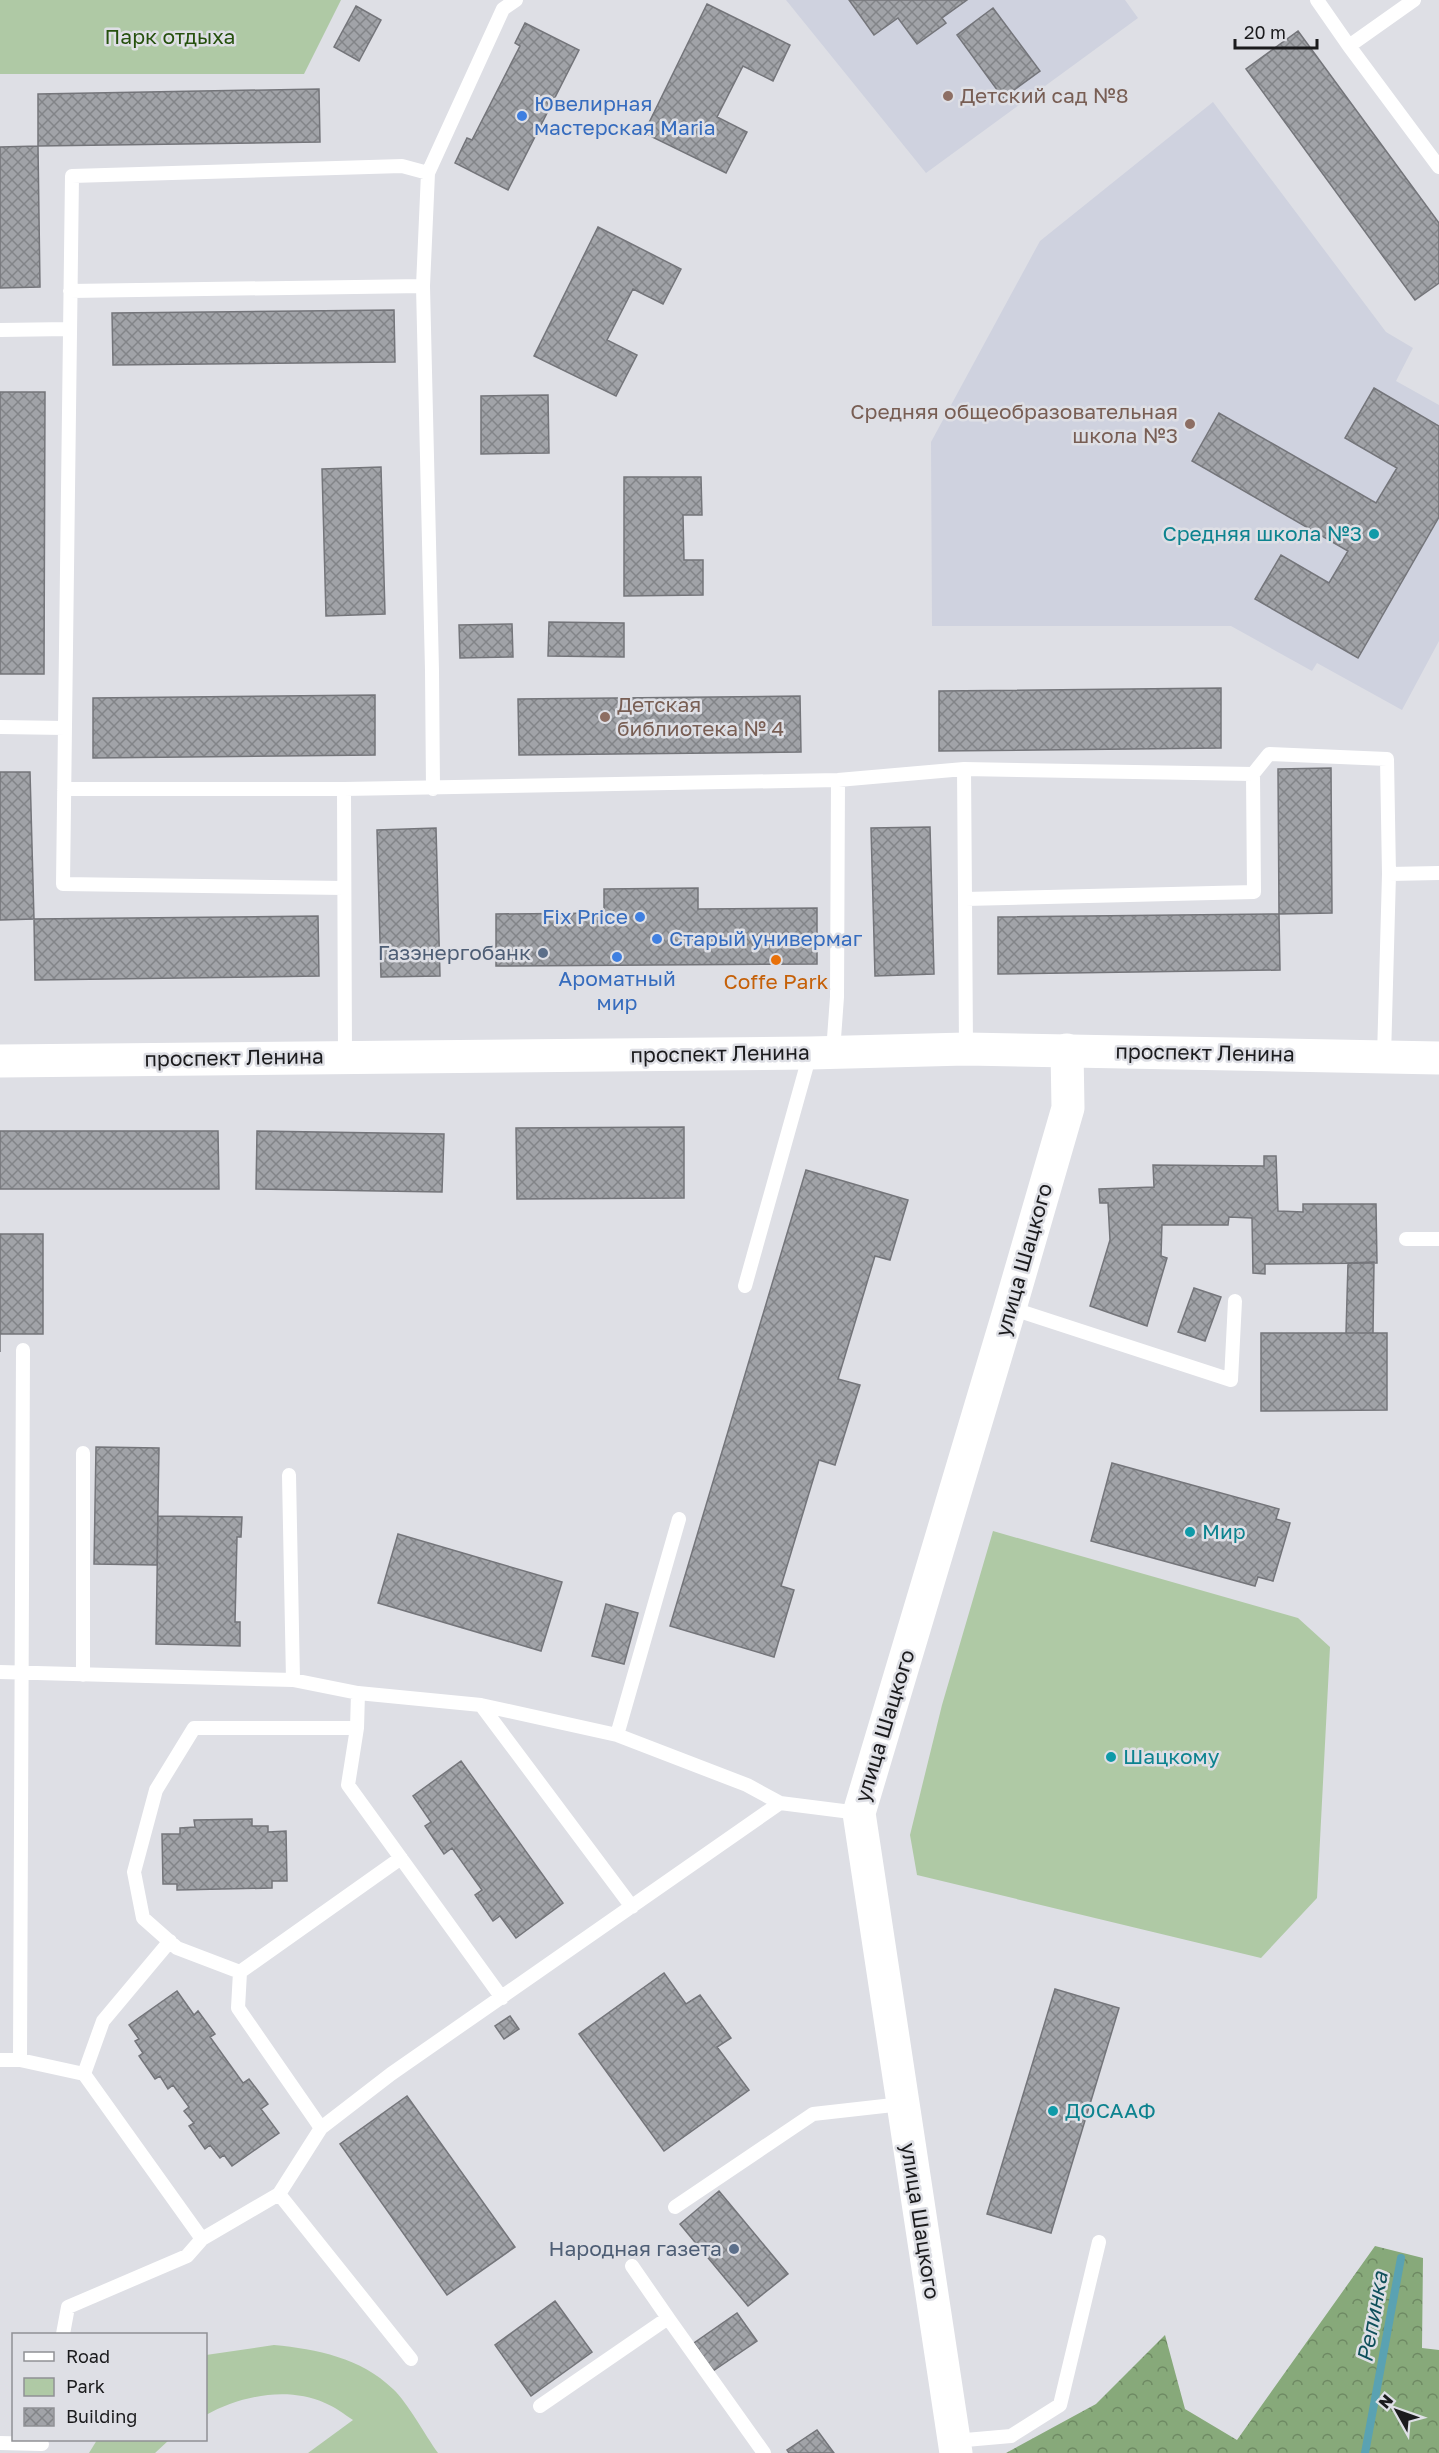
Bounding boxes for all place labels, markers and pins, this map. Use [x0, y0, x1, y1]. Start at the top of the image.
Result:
place label: Детский сад №8 [960, 82, 1129, 108]
marker: Детский сад №8 [941, 89, 955, 103]
place label: Ювелирная мастерская Maria [534, 90, 716, 140]
marker: Ювелирная мастерская Maria [515, 109, 529, 123]
place label: Средняя общеобразовательная школа №3 [850, 398, 1178, 448]
marker: Средняя общеобразовательная школа №3 [1183, 417, 1197, 431]
place label: Средняя школа №3 [1162, 520, 1362, 546]
marker: Средняя школа №3 [1367, 527, 1381, 541]
place label: Детская библиотека № 4 [617, 691, 784, 741]
marker: Детская библиотека № 4 [598, 710, 612, 724]
place label: Fix Price [542, 903, 628, 929]
marker: Fix Price [633, 910, 647, 924]
place label: Старый универмаг [669, 925, 863, 951]
marker: Старый универмаг [650, 932, 664, 946]
place label: Газэнергобанк [378, 939, 531, 965]
marker: Газэнергобанк [536, 946, 550, 960]
marker: Ароматный мир [610, 950, 624, 964]
marker: Coffe Park [769, 953, 783, 967]
place label: Ароматный мир [558, 965, 676, 1015]
place label: Coffe Park [724, 968, 829, 994]
place label: Мир [1202, 1518, 1246, 1544]
marker: Мир [1183, 1525, 1197, 1539]
place label: Шацкому [1123, 1743, 1220, 1769]
marker: Шацкому [1104, 1750, 1118, 1764]
place label: ДОСААФ [1065, 2097, 1156, 2123]
marker: ДОСААФ [1046, 2104, 1060, 2118]
place label: Народная газета [548, 2235, 722, 2261]
marker: Народная газета [727, 2242, 741, 2256]

